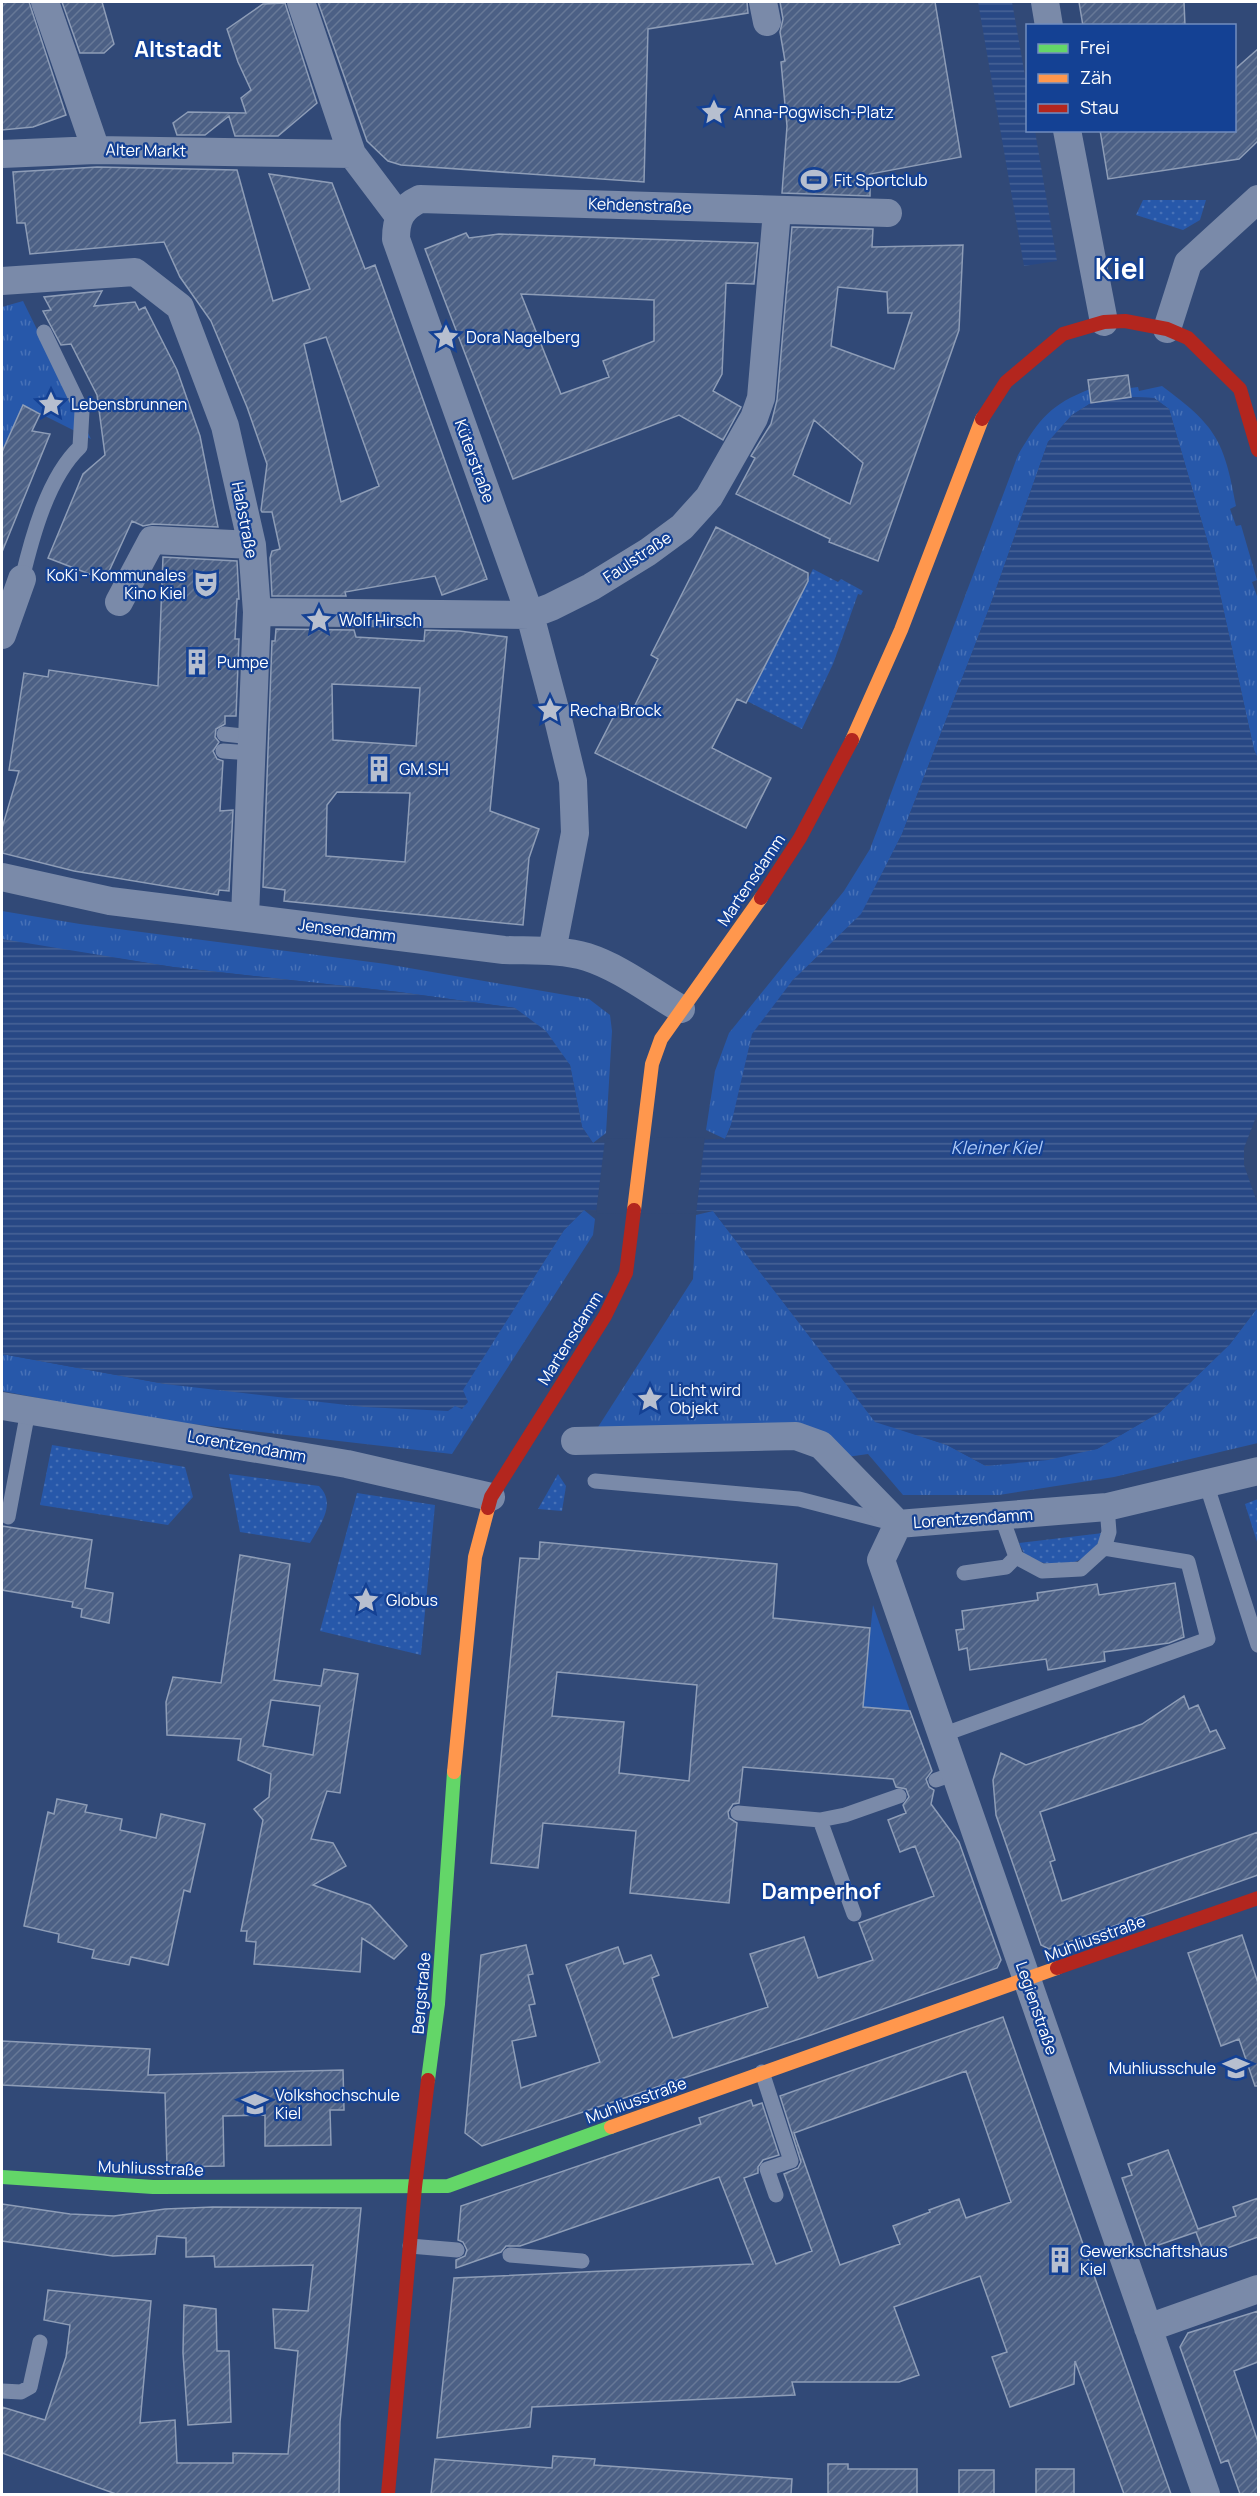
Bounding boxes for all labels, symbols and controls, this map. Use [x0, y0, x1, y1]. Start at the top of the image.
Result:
legend [1026, 24, 1236, 132]
district label: Altstadt [134, 34, 222, 64]
text: Frei [1080, 35, 1110, 59]
text: Zäh [1080, 65, 1112, 89]
text: Stau [1080, 95, 1119, 119]
place icon: Anna-Pogwisch-Platz [699, 97, 729, 127]
place label: Anna-Pogwisch-Platz [734, 101, 894, 123]
street label: Alter Markt [105, 138, 187, 162]
sports icon: Fit Sportclub [799, 165, 829, 195]
place label: Fit Sportclub [834, 169, 927, 191]
street label: Kehdenstraße [588, 192, 692, 218]
district label: Kiel [1095, 249, 1145, 287]
place icon: Dora Nagelberg [431, 322, 461, 352]
place label: Dora Nagelberg [466, 326, 580, 348]
place icon: Lebensbrunnen [36, 389, 66, 419]
place label: Lebensbrunnen [71, 393, 187, 415]
street label: Küterstraße [450, 416, 500, 506]
street label: Haßstraße [227, 480, 263, 560]
street label: Faulstraße [599, 526, 675, 588]
place label: KoKi - Kommunales Kino Kiel [46, 564, 186, 604]
theatre icon: KoKi - Kommunales Kino Kiel [191, 569, 221, 599]
place icon: Wolf Hirsch [304, 605, 334, 635]
place label: Wolf Hirsch [339, 609, 422, 631]
building icon: Pumpe [182, 647, 212, 677]
place label: Pumpe [217, 651, 269, 673]
place icon: Recha Brock [535, 695, 565, 725]
place label: Recha Brock [570, 699, 663, 721]
building icon: GM.SH [364, 754, 394, 784]
place label: GM.SH [399, 758, 449, 780]
street label: Martensdamm [712, 830, 790, 930]
street label: Jensendamm [297, 913, 397, 947]
water label: Kleiner Kiel [951, 1135, 1044, 1159]
street label: Martensdamm [532, 1287, 608, 1389]
place label: Licht wird Objekt [670, 1379, 741, 1419]
place icon: Licht wird Objekt [635, 1384, 665, 1414]
street label: Lorentzendamm [186, 1425, 308, 1467]
street label: Lorentzendamm [912, 1503, 1034, 1533]
place icon: Globus [351, 1585, 381, 1615]
place label: Globus [386, 1589, 438, 1611]
district label: Damperhof [761, 1876, 881, 1906]
street label: Muhliusstraße [1041, 1910, 1149, 1966]
street label: Bergstraße [406, 1951, 436, 2035]
street label: Legienstraße [1011, 1958, 1063, 2058]
school or university icon: Muhliusschule [1221, 2053, 1251, 2083]
place label: Muhliusschule [1109, 2057, 1216, 2079]
street label: Muhliusstraße [582, 2072, 690, 2128]
place label: Volkshochschule Kiel [275, 2084, 400, 2124]
school or university icon: Volkshochschule Kiel [240, 2089, 270, 2119]
street label: Muhliusstraße [98, 2155, 204, 2181]
place label: Gewerkschaftshaus Kiel [1080, 2240, 1228, 2280]
building icon: Gewerkschaftshaus Kiel [1045, 2245, 1075, 2275]

